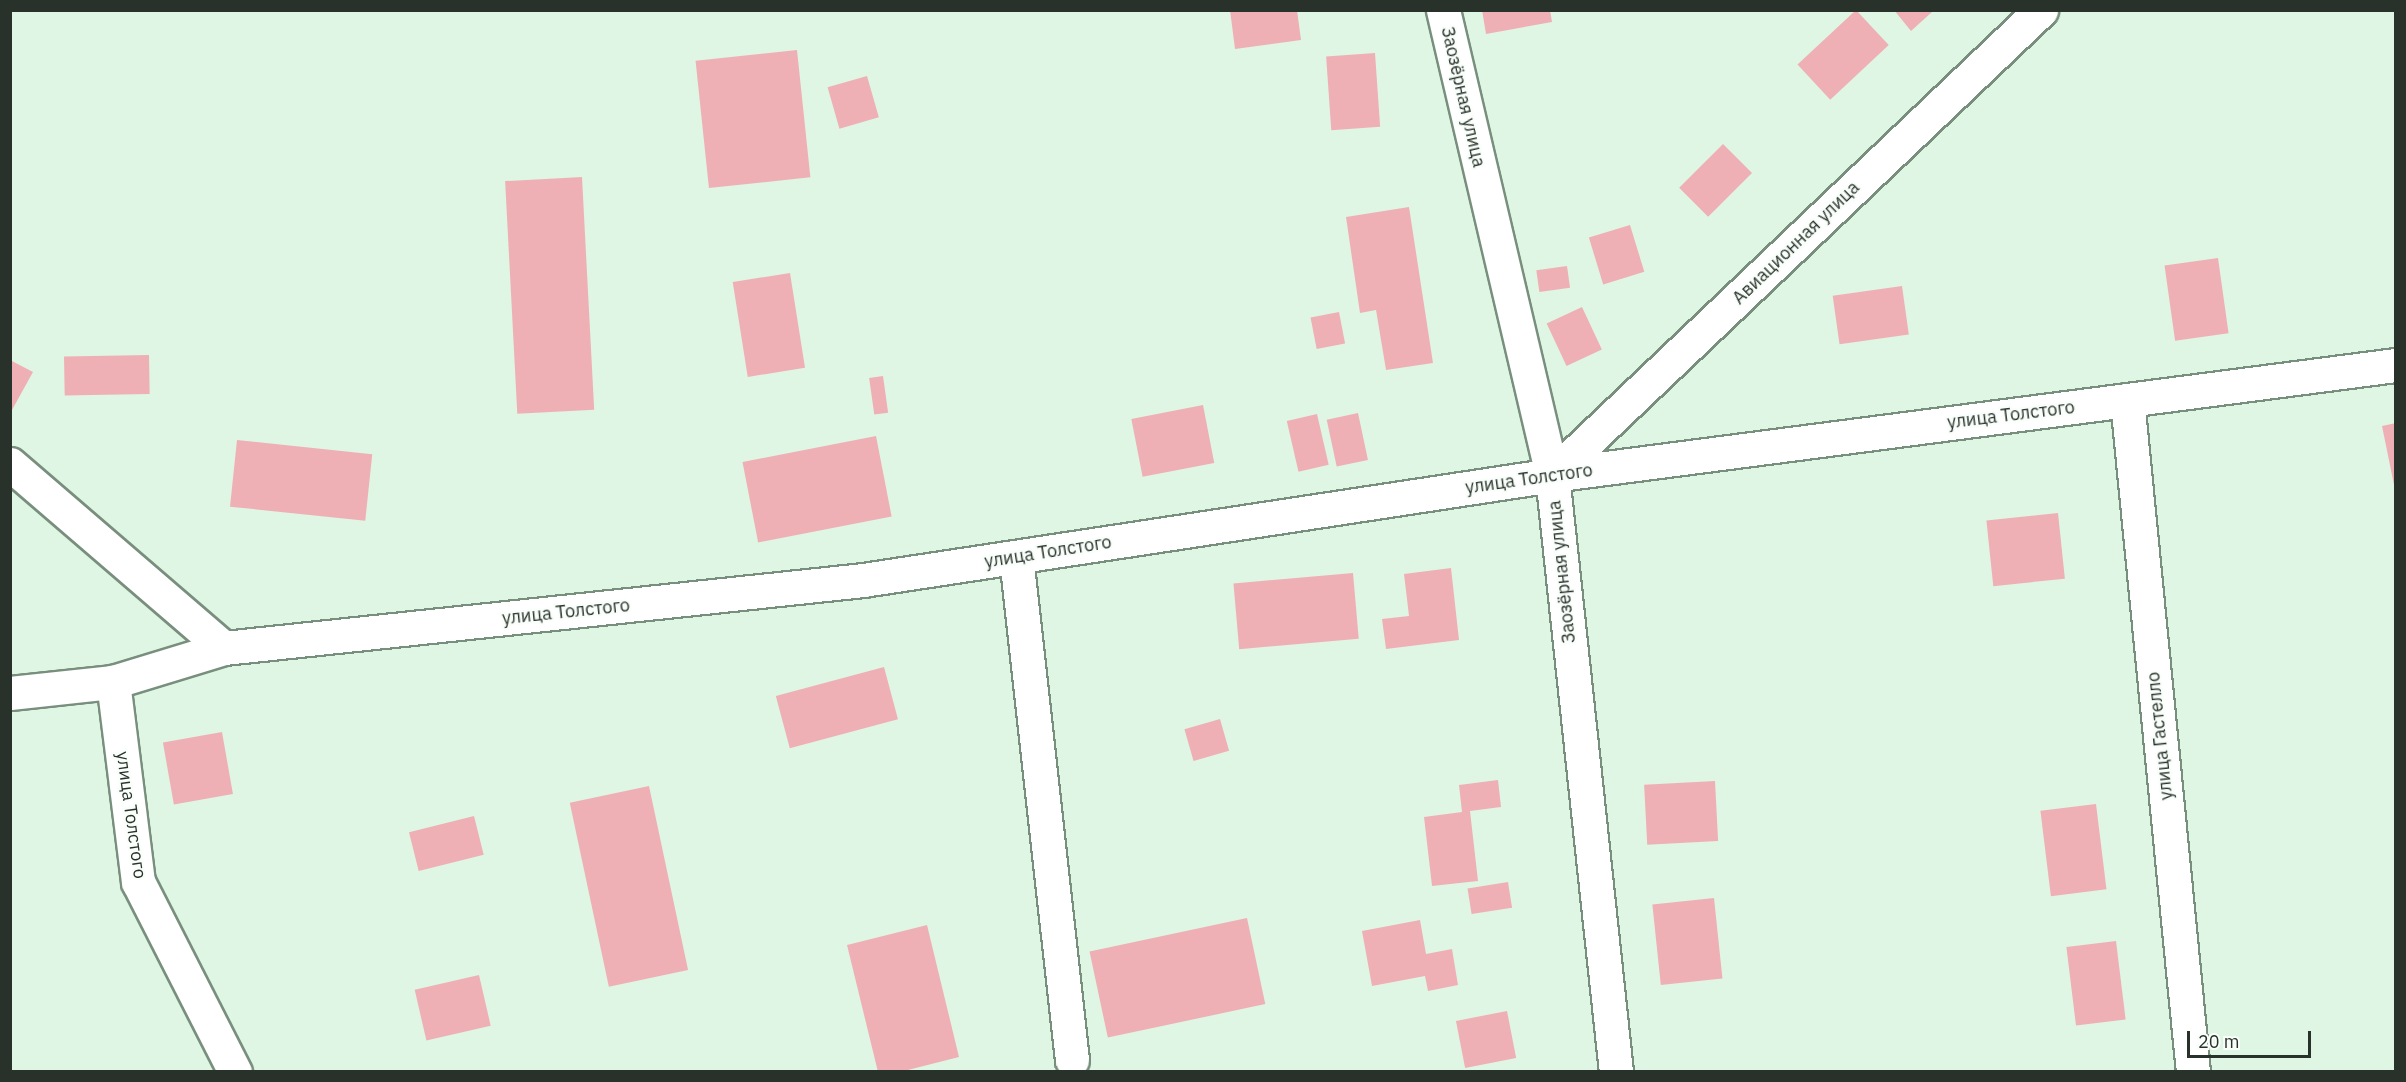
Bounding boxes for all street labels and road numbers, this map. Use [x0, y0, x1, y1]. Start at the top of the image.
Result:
street label: Заозёрная улица [1436, 25, 1490, 169]
street label: Авиационная улица [1728, 177, 1864, 309]
street label: улица Толстого [1946, 396, 2076, 434]
street label: улица Толстого [1464, 459, 1594, 499]
street label: Заозёрная улица [1544, 500, 1580, 644]
street label: улица Толстого [983, 531, 1113, 573]
street label: улица Толстого [501, 595, 631, 629]
street label: улица Гастелло [2143, 671, 2177, 801]
street label: улица Толстого [111, 750, 151, 880]

